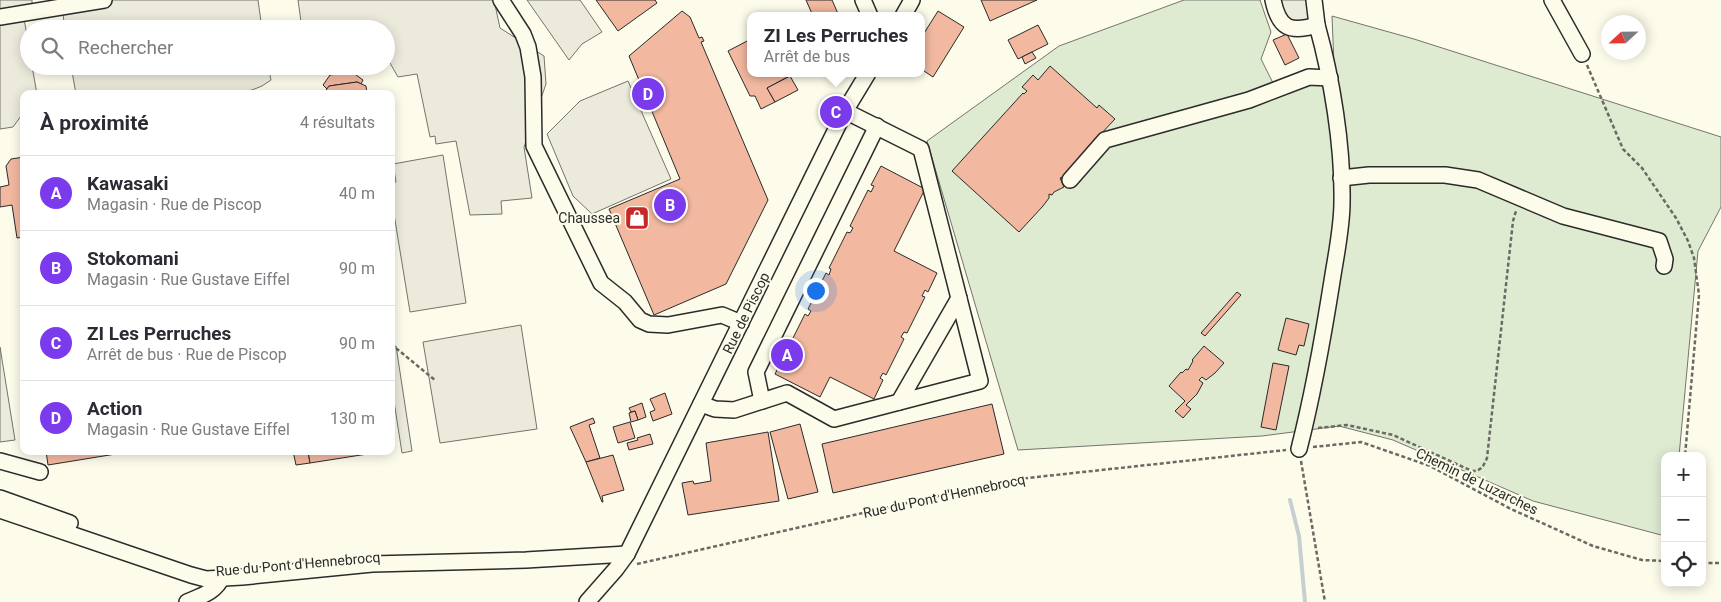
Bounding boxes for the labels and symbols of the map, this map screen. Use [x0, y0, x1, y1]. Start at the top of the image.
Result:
north arrow [1601, 15, 1646, 60]
pin: D [632, 75, 664, 113]
pin: C [820, 93, 852, 131]
pin: B [654, 186, 686, 224]
shop icon: Chaussea [624, 205, 650, 231]
place label: Chaussea [558, 210, 620, 226]
street label: Rue de Piscop [719, 270, 773, 356]
your location [803, 278, 829, 304]
pin: A [771, 336, 803, 374]
street label: Chemin de Luzarches [1413, 444, 1541, 518]
street label: Rue du Pont d'Hennebrocq [862, 471, 1026, 521]
street label: Rue du Pont d'Hennebrocq [215, 549, 381, 579]

